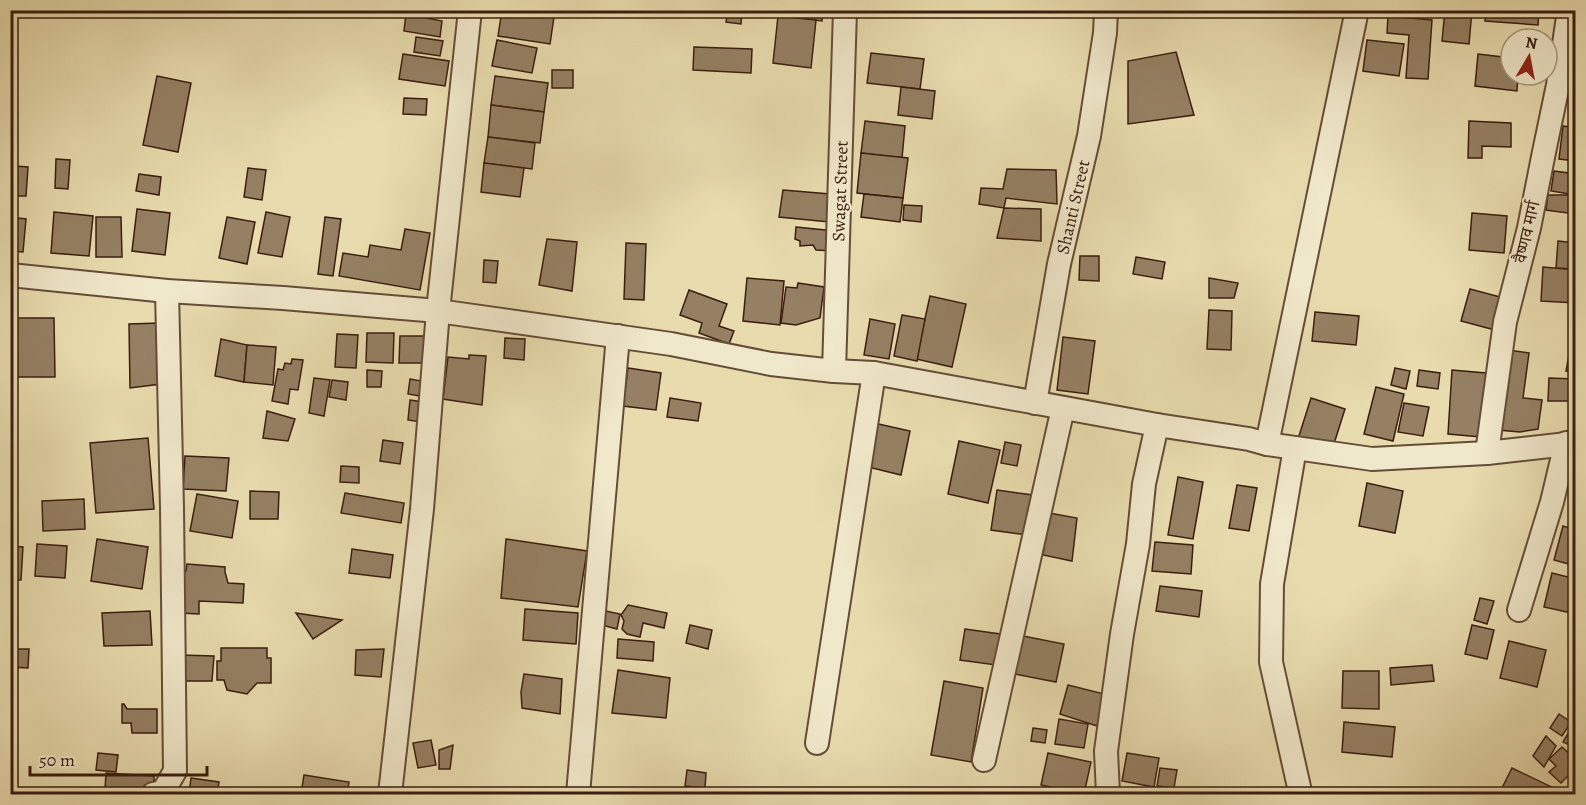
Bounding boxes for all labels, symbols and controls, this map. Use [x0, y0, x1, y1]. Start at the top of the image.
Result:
north arrow [1499, 27, 1559, 87]
text: N [1524, 31, 1539, 55]
street label: Swagat Street [826, 140, 854, 242]
street label: Shanti Street [1051, 157, 1096, 257]
street label: वैष्णव मार्ग [1508, 197, 1546, 266]
scale bar [30, 739, 207, 777]
text: 50 m [39, 748, 75, 772]

